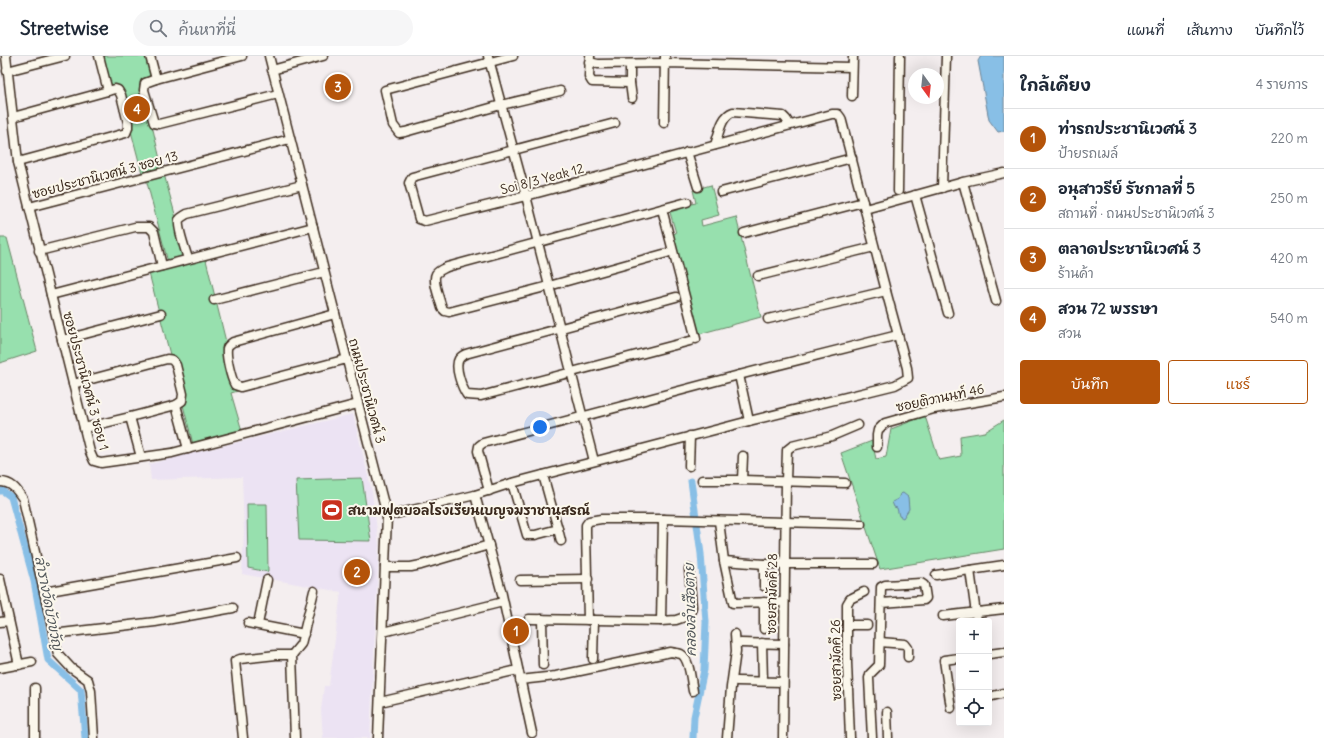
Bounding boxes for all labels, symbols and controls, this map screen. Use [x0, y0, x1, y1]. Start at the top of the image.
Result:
search box [133, 10, 413, 46]
text: Streetwise [20, 16, 109, 40]
icon: search [147, 17, 169, 39]
text: ค้นหาที่นี่ [179, 20, 236, 39]
text: แผนที่ [1127, 21, 1164, 39]
text: เส้นทาง [1186, 21, 1233, 39]
text: บันทึกไว้ [1255, 21, 1304, 39]
north arrow [908, 68, 944, 104]
pin: 3 [325, 72, 351, 102]
text: ใกล้เคียง [1020, 74, 1091, 96]
text: 4 รายการ [1256, 76, 1308, 93]
pin: 4 [124, 94, 150, 124]
text: ท่ารถประชานิเวศน์ 3 [1058, 119, 1197, 138]
text: 1 [1030, 130, 1036, 147]
text: 220 m [1271, 130, 1308, 147]
text: ป้ายรถเมล์ [1058, 145, 1118, 162]
street label: ซอยประชานิเวศน์ 3 ซอย 13 [30, 146, 180, 203]
street label: Soi 8/3 Yeak 12 [498, 160, 586, 198]
text: อนุสาวรีย์ รัชกาลที่ 5 [1058, 179, 1195, 198]
text: 2 [1029, 190, 1037, 207]
text: 250 m [1270, 190, 1308, 207]
text: สถานที่ · ถนนประชานิเวศน์ 3 [1058, 205, 1215, 222]
text: ตลาดประชานิเวศน์ 3 [1058, 239, 1201, 258]
text: 3 [1029, 250, 1037, 267]
text: 420 m [1270, 250, 1308, 267]
text: ร้านค้า [1058, 265, 1094, 282]
text: สวน 72 พรรษา [1058, 299, 1158, 318]
street label: ซอยประชานิเวศน์ 3 ซอย 1 [59, 309, 114, 452]
text: 4 [1029, 310, 1037, 327]
text: 540 m [1270, 310, 1308, 327]
text: สวน [1058, 325, 1081, 342]
street label: ถนนประชานิเวศน์ 3 [345, 336, 390, 445]
button: บันทึก [1020, 360, 1160, 404]
button: แชร์ [1168, 360, 1308, 404]
street label: ซอยติวานนท์ 46 [894, 379, 986, 416]
your location [530, 417, 550, 437]
sports icon: สนามฟุตบอลโรงเรียนเบญจมราชานุสรณ์ [319, 497, 345, 523]
place label: สนามฟุตบอลโรงเรียนเบญจมราชานุสรณ์ [348, 502, 590, 520]
street label: ซอยสามัคคี 28 [763, 553, 781, 635]
water label: ลำรางวัดบัวขวัญ [31, 554, 67, 653]
pin: 2 [344, 557, 370, 587]
water label: คลองลำเสือตาย [680, 561, 700, 657]
pin: 1 [503, 616, 529, 646]
map controls [956, 618, 992, 726]
button: + [956, 618, 992, 654]
street label: ซอยสามัคคี 26 [827, 619, 845, 701]
button: − [956, 654, 992, 690]
button: locate [956, 690, 992, 726]

